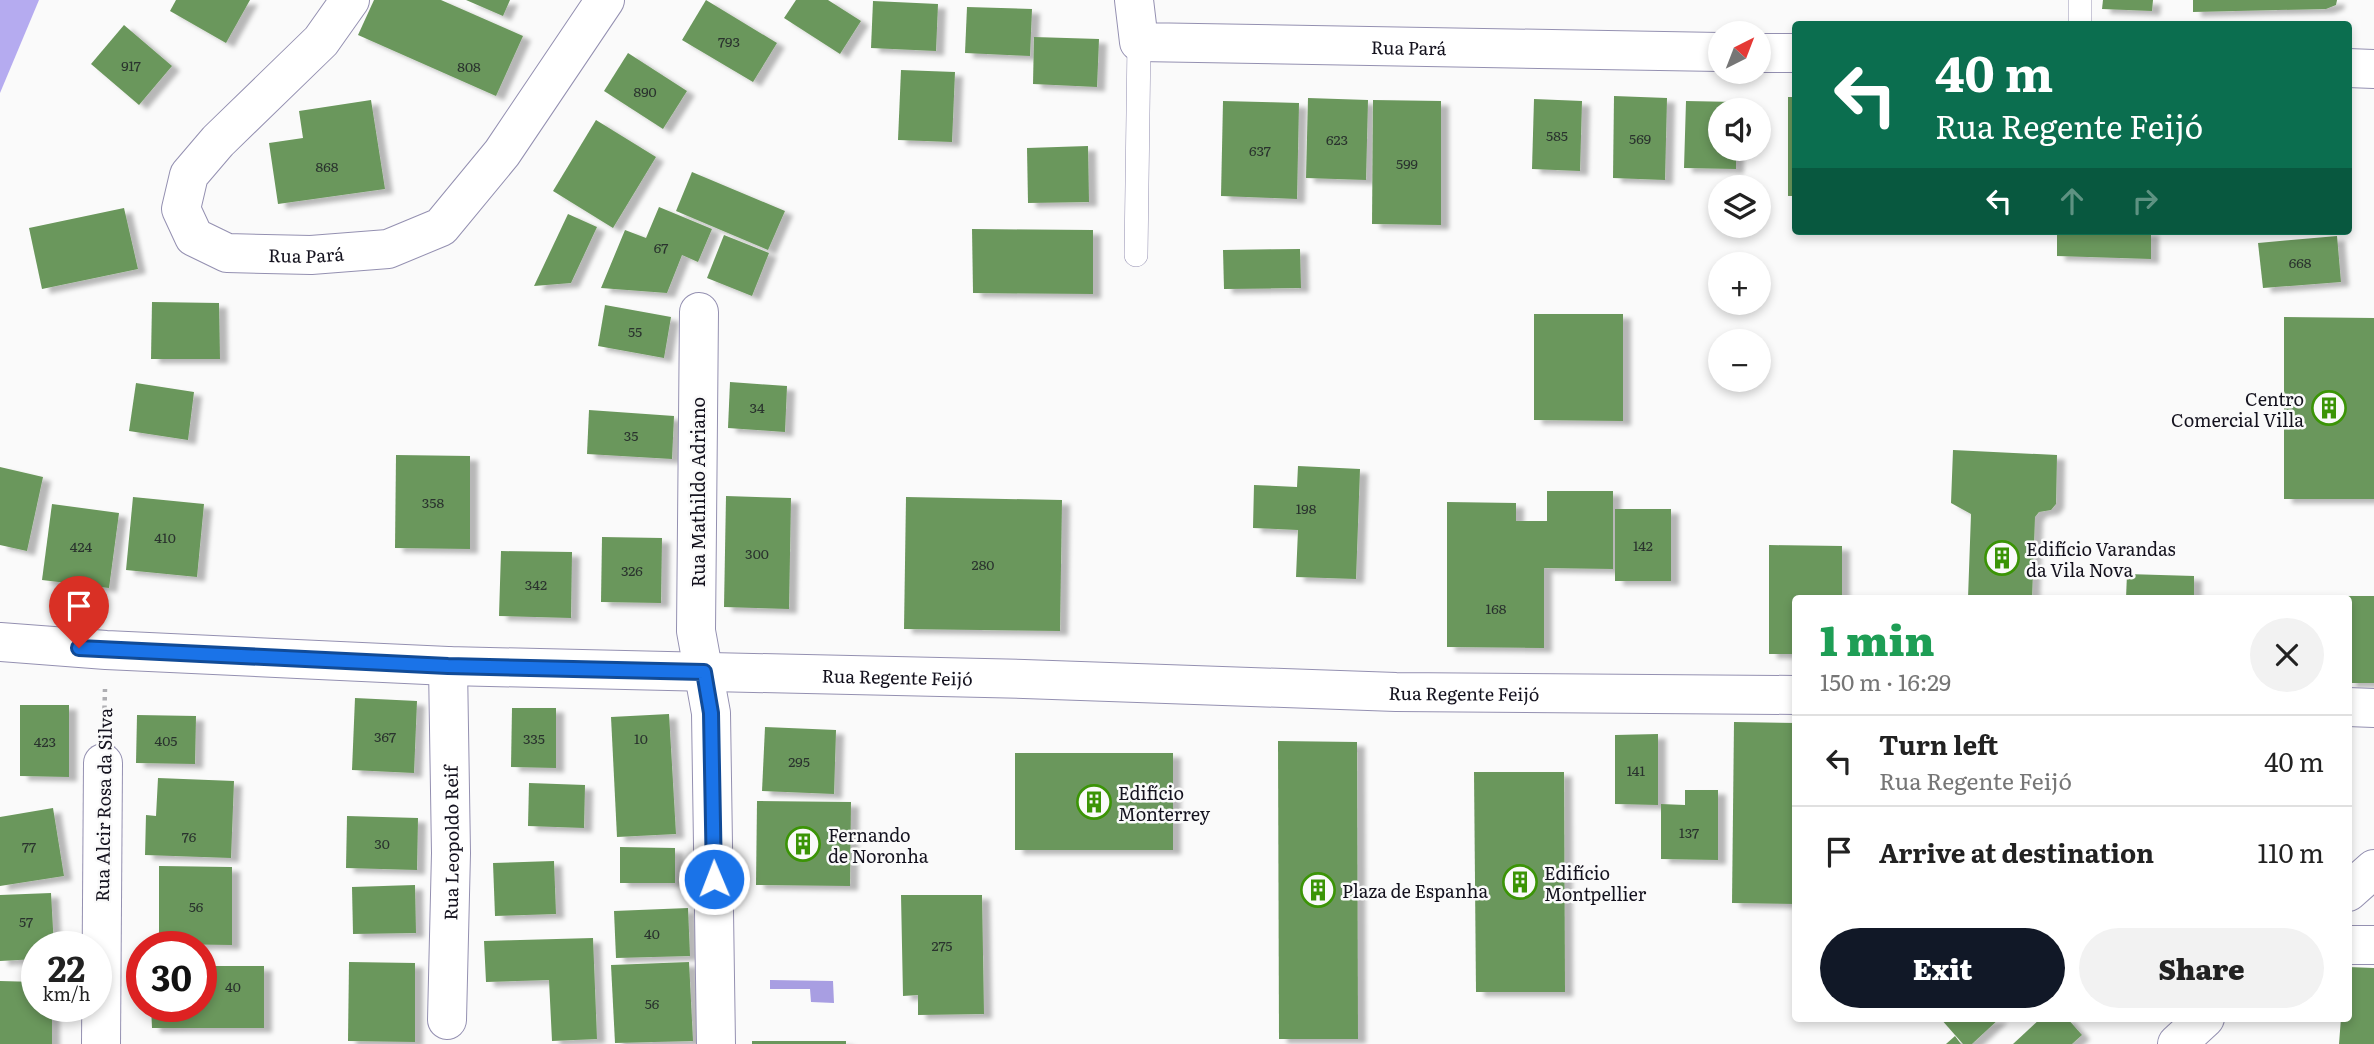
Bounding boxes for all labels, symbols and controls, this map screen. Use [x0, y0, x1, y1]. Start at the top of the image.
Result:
north arrow [1708, 21, 1771, 84]
map controls [1708, 21, 1771, 392]
house number: 793 [718, 31, 740, 51]
street label: Rua Pará [1371, 32, 1447, 61]
text: 40 m [1935, 34, 2053, 107]
icon: left [1820, 49, 1911, 140]
house number: 917 [121, 55, 141, 75]
house number: 808 [457, 56, 481, 76]
house number: 890 [633, 81, 657, 101]
button: sound [1708, 98, 1771, 161]
text: Rua Regente Feijó [1935, 101, 2203, 149]
house number: 585 [1546, 125, 1568, 145]
house number: 569 [1629, 128, 1651, 148]
house number: 623 [1326, 129, 1348, 149]
house number: 637 [1249, 140, 1271, 160]
house number: 599 [1396, 153, 1418, 173]
house number: 868 [316, 156, 339, 176]
button: layers [1708, 175, 1771, 238]
icon: left [1980, 182, 2018, 220]
icon: ahead [2053, 182, 2091, 220]
icon: right [2126, 182, 2164, 220]
house number: 67 [654, 237, 668, 257]
street label: Rua Pará [268, 239, 345, 269]
button: + [1708, 252, 1771, 315]
house number: 668 [2289, 252, 2312, 272]
house number: 55 [628, 321, 642, 341]
button: − [1708, 329, 1771, 392]
place label: Centro Comercial Villa [2171, 385, 2304, 433]
building icon: Centro Comercial Villa [2310, 389, 2348, 427]
street label: Rua Mathildo Adriano [684, 397, 711, 587]
house number: 34 [749, 397, 765, 417]
house number: 35 [624, 425, 638, 445]
house number: 358 [422, 492, 444, 512]
house number: 198 [1296, 498, 1317, 518]
house number: 410 [154, 527, 176, 547]
house number: 142 [1633, 535, 1653, 555]
place label: Edifício Varandas da Vila Nova [2026, 535, 2176, 583]
house number: 424 [70, 536, 93, 556]
building icon: Edifício Varandas da Vila Nova [1983, 539, 2021, 577]
house number: 300 [745, 543, 769, 563]
house number: 280 [972, 554, 994, 574]
house number: 326 [621, 560, 643, 580]
house number: 342 [525, 574, 547, 594]
pin [49, 576, 109, 648]
icon: arrive [60, 587, 98, 625]
house number: 168 [1486, 598, 1507, 618]
text: 1 min [1820, 607, 1935, 669]
button: close [2250, 618, 2324, 692]
street label: Rua Regente Feijó [821, 661, 973, 691]
text: 150 m · 16:29 [1820, 664, 1951, 698]
street label: Rua Regente Feijó [1388, 678, 1540, 707]
street label: Rua Alcir Rosa da Silva [88, 708, 118, 902]
text: Turn left [1879, 724, 1998, 763]
house number: 367 [374, 726, 396, 746]
house number: 335 [523, 728, 545, 748]
house number: 10 [634, 728, 648, 748]
house number: 405 [155, 730, 177, 750]
house number: 423 [34, 731, 56, 751]
text: 40 m [2264, 741, 2324, 780]
icon: left [1820, 742, 1858, 780]
house number: 295 [788, 751, 810, 771]
house number: 141 [1627, 760, 1646, 780]
street label: Rua Leopoldo Reif [436, 763, 465, 921]
text: Rua Regente Feijó [1879, 763, 2072, 797]
place label: Edifício Monterrey [1118, 779, 1211, 827]
building icon: Edifício Monterrey [1075, 783, 1113, 821]
place label: Fernando de Noronha [828, 821, 929, 869]
house number: 137 [1679, 822, 1699, 842]
building icon: Fernando de Noronha [784, 825, 822, 863]
house number: 76 [182, 826, 197, 846]
text: Arrive at destination [1879, 832, 2154, 871]
text: 110 m [2257, 832, 2324, 871]
house number: 30 [374, 833, 390, 853]
icon: arrive [1820, 833, 1858, 871]
house number: 77 [22, 836, 36, 856]
position arrow [677, 842, 751, 916]
place label: Edifício Montpellier [1544, 859, 1647, 907]
building icon: Edifício Montpellier [1501, 863, 1539, 901]
building icon: Plaza de Espanha [1299, 871, 1337, 909]
place label: Plaza de Espanha [1342, 877, 1488, 904]
house number: 56 [189, 896, 204, 916]
house number: 57 [19, 911, 33, 931]
house number: 40 [644, 923, 660, 943]
button: Exit [1820, 928, 2065, 1008]
button: Share [2079, 928, 2324, 1008]
speed limit sign: 30 [126, 931, 217, 1022]
house number: 275 [932, 935, 952, 955]
text: 22 [48, 941, 85, 993]
house number: 40 [225, 976, 241, 996]
text: km/h [43, 980, 90, 1007]
house number: 56 [645, 993, 660, 1013]

